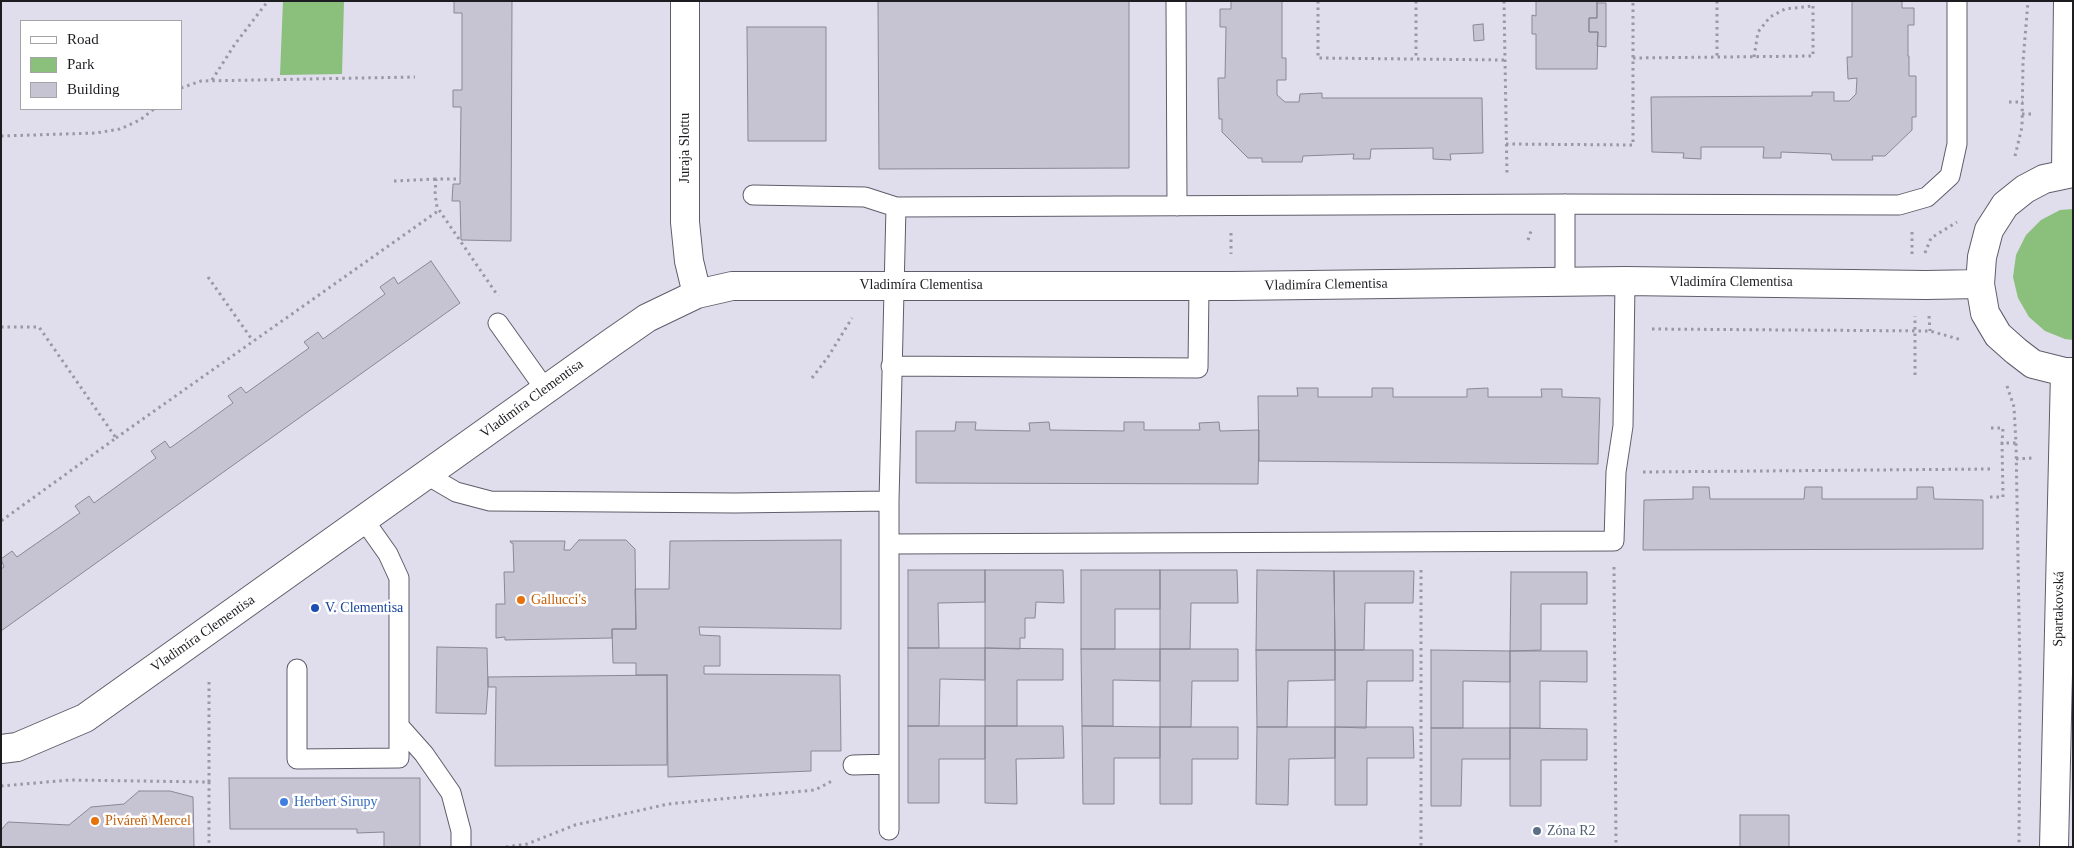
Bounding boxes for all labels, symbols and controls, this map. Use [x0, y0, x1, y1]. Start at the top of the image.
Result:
legend [20, 20, 182, 110]
text: Road [67, 31, 99, 47]
text: Park [67, 56, 95, 72]
text: Building [67, 81, 120, 97]
street label: Juraja Slottu [677, 113, 693, 183]
street label: Vladimíra Clementisa [1669, 274, 1793, 290]
street label: Vladimíra Clementisa [1264, 276, 1388, 294]
street label: Vladimíra Clementisa [859, 277, 983, 293]
street label: Vladimíra Clementisa [477, 356, 587, 442]
street label: Spartakovská [2050, 571, 2068, 647]
street label: Vladimíra Clementisa [148, 592, 258, 676]
place label: Gallucci's [531, 592, 586, 608]
marker: Gallucci's [515, 594, 527, 606]
place label: V. Clementisa [325, 600, 403, 616]
marker: V. Clementisa [309, 602, 321, 614]
place label: Herbert Sirupy [294, 794, 378, 810]
marker: Herbert Sirupy [278, 796, 290, 808]
place label: Piváreň Mercel [105, 813, 191, 829]
marker: Piváreň Mercel [89, 815, 101, 827]
place label: Zóna R2 [1547, 823, 1596, 839]
marker: Zóna R2 [1531, 825, 1543, 837]

